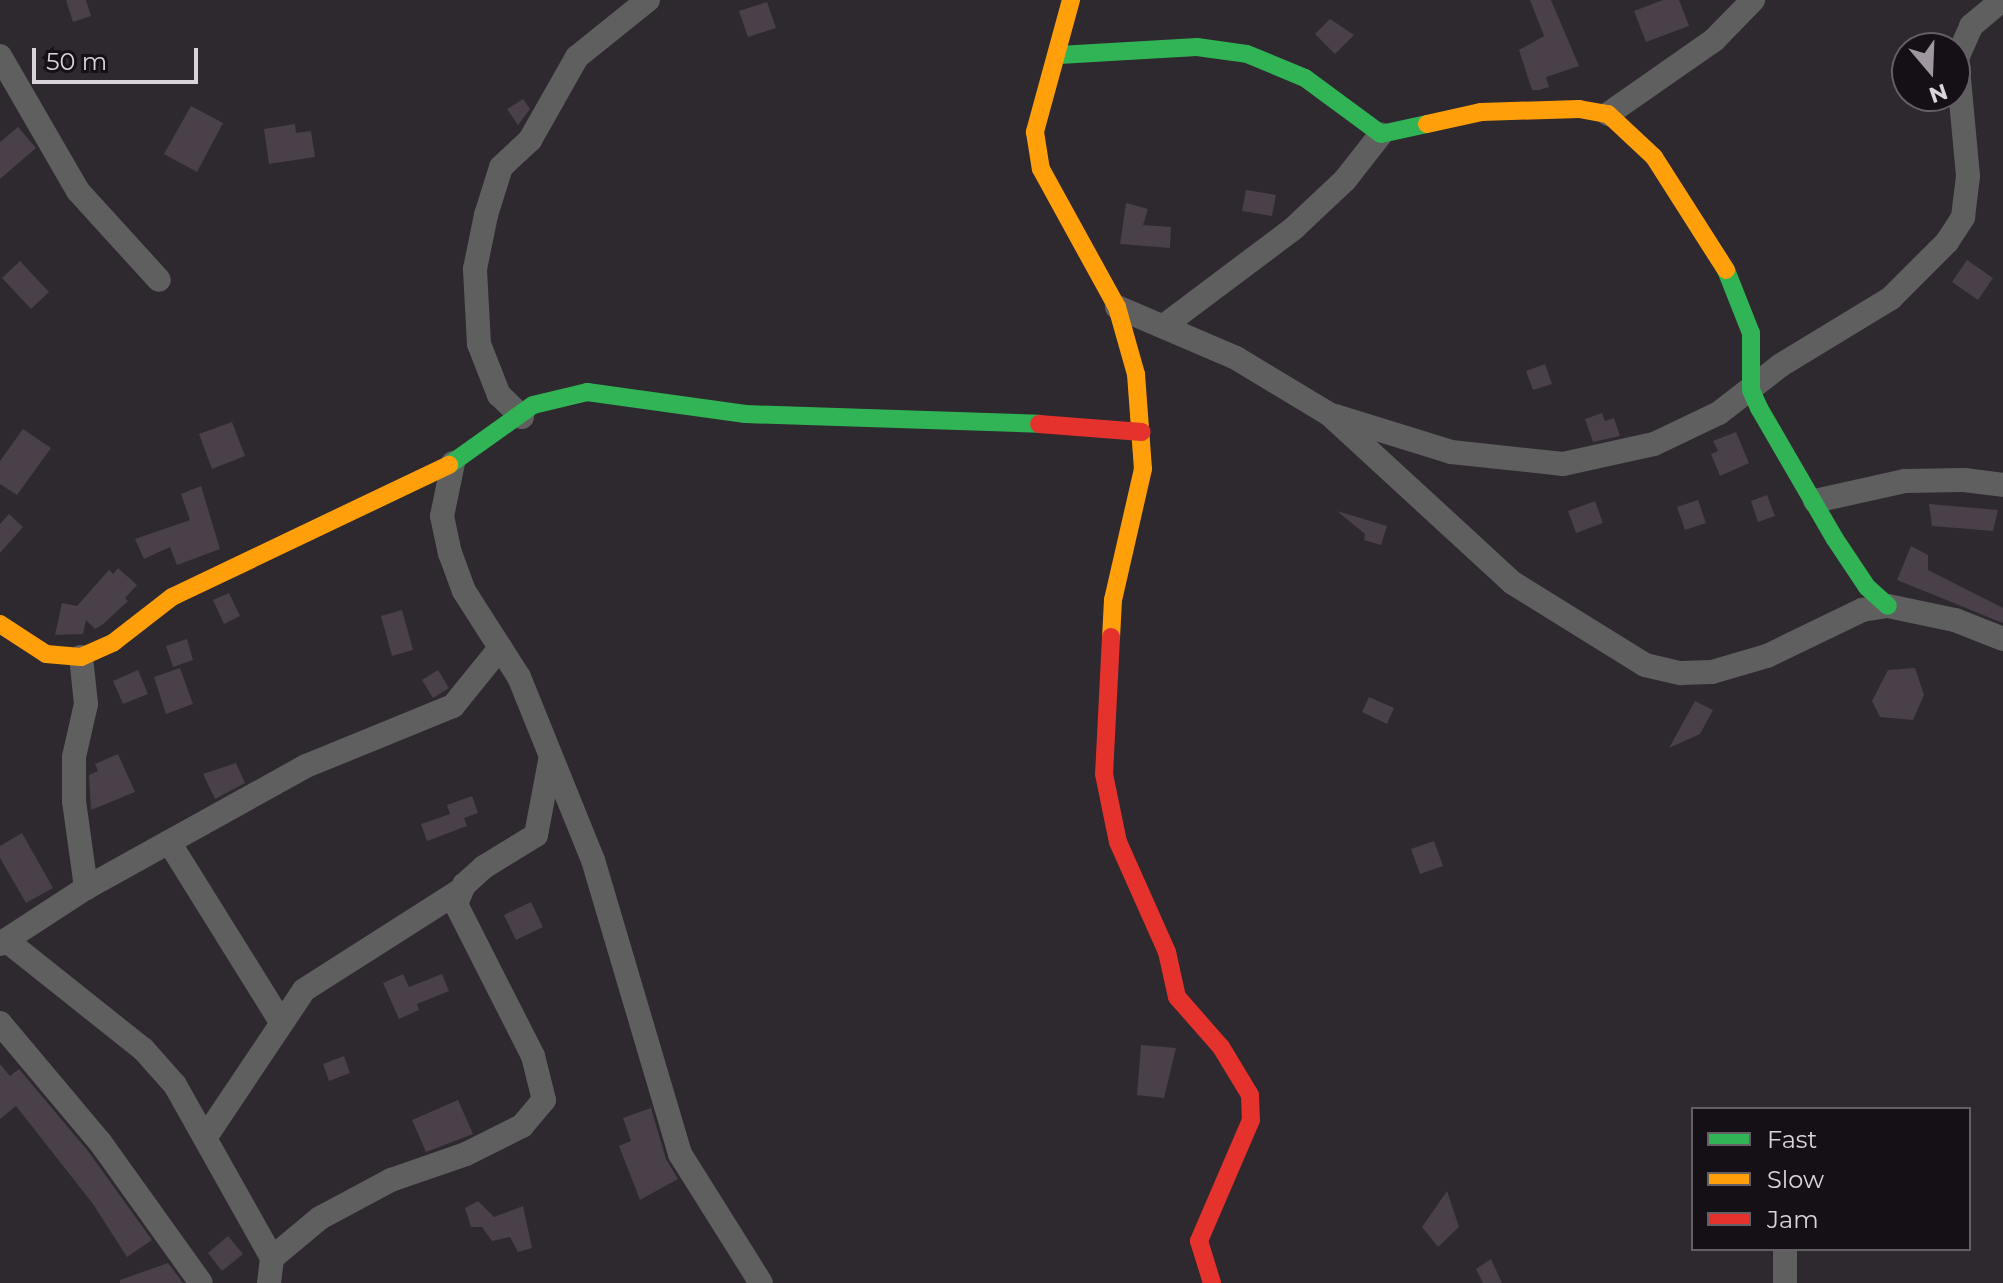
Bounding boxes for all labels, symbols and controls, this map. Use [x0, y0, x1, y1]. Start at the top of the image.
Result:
scale bar [36, 32, 202, 82]
north arrow [1891, 32, 1971, 112]
text: 50 m [46, 47, 107, 76]
text: N [1926, 78, 1951, 109]
legend [1691, 1107, 1971, 1251]
text: Fast [1767, 1125, 1817, 1154]
text: Slow [1767, 1165, 1824, 1194]
text: Jam [1767, 1205, 1819, 1234]

